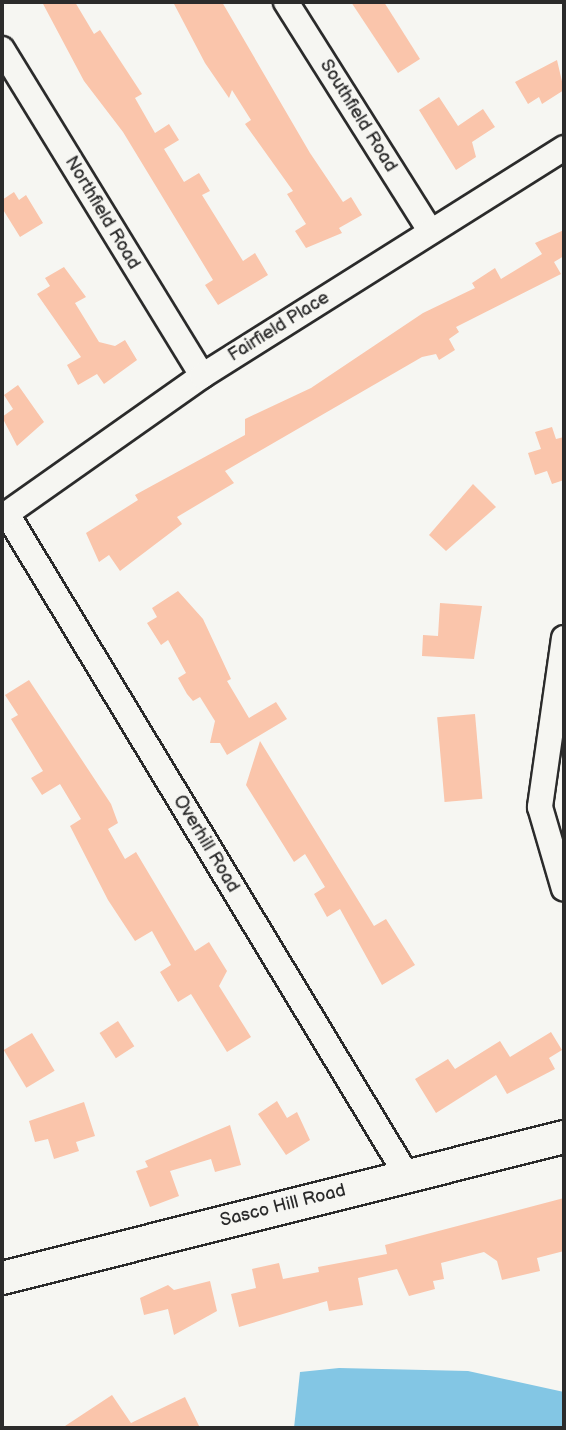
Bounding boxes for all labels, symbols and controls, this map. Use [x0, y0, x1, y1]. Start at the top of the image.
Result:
street label: Southfield Road [315, 56, 401, 176]
street label: Northfield Road [60, 153, 144, 273]
street label: Fairfield Place [224, 287, 334, 367]
street label: Overhill Road [168, 791, 244, 897]
street label: Sasco Hill Road [218, 1180, 348, 1232]

